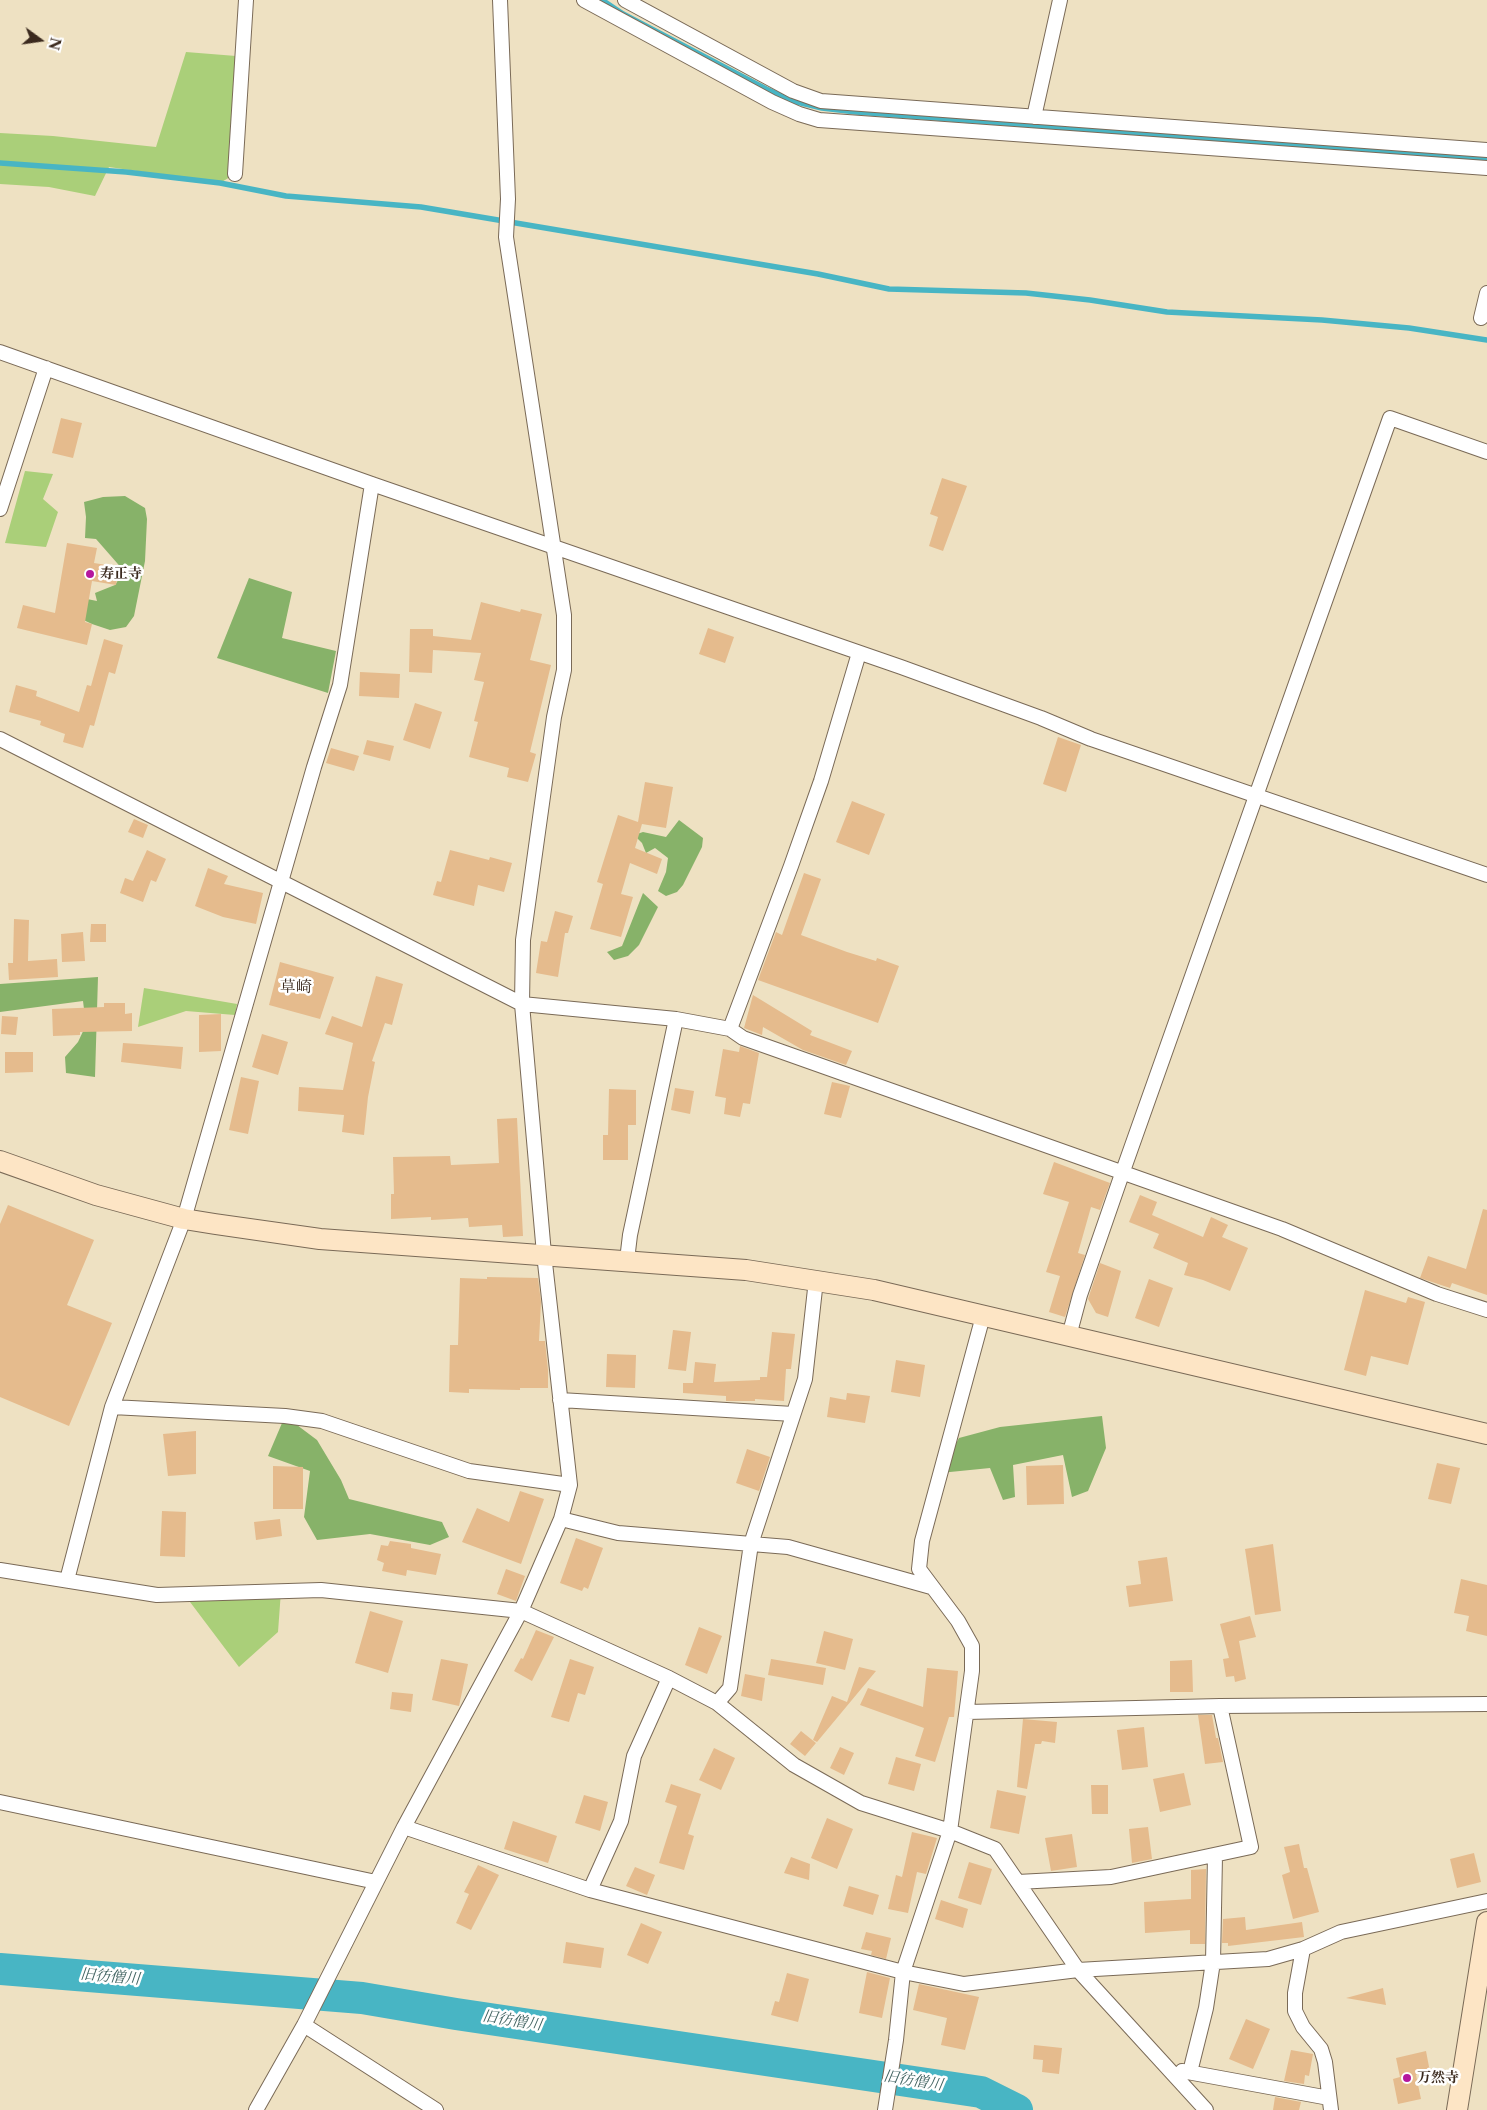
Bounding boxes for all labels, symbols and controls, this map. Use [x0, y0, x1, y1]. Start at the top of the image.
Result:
north arrow [15, 15, 65, 65]
text: N [44, 36, 65, 52]
place label: 寿正寺 [100, 566, 142, 582]
marker: 寿正寺 [84, 568, 96, 580]
district label: 草崎 [280, 977, 312, 997]
water label: 旧彷僧川 [79, 1965, 141, 1989]
water label: 旧彷僧川 [481, 2007, 543, 2035]
water label: 旧彷僧川 [882, 2067, 944, 2095]
place label: 万然寺 [1417, 2070, 1459, 2086]
marker: 万然寺 [1401, 2072, 1413, 2084]

